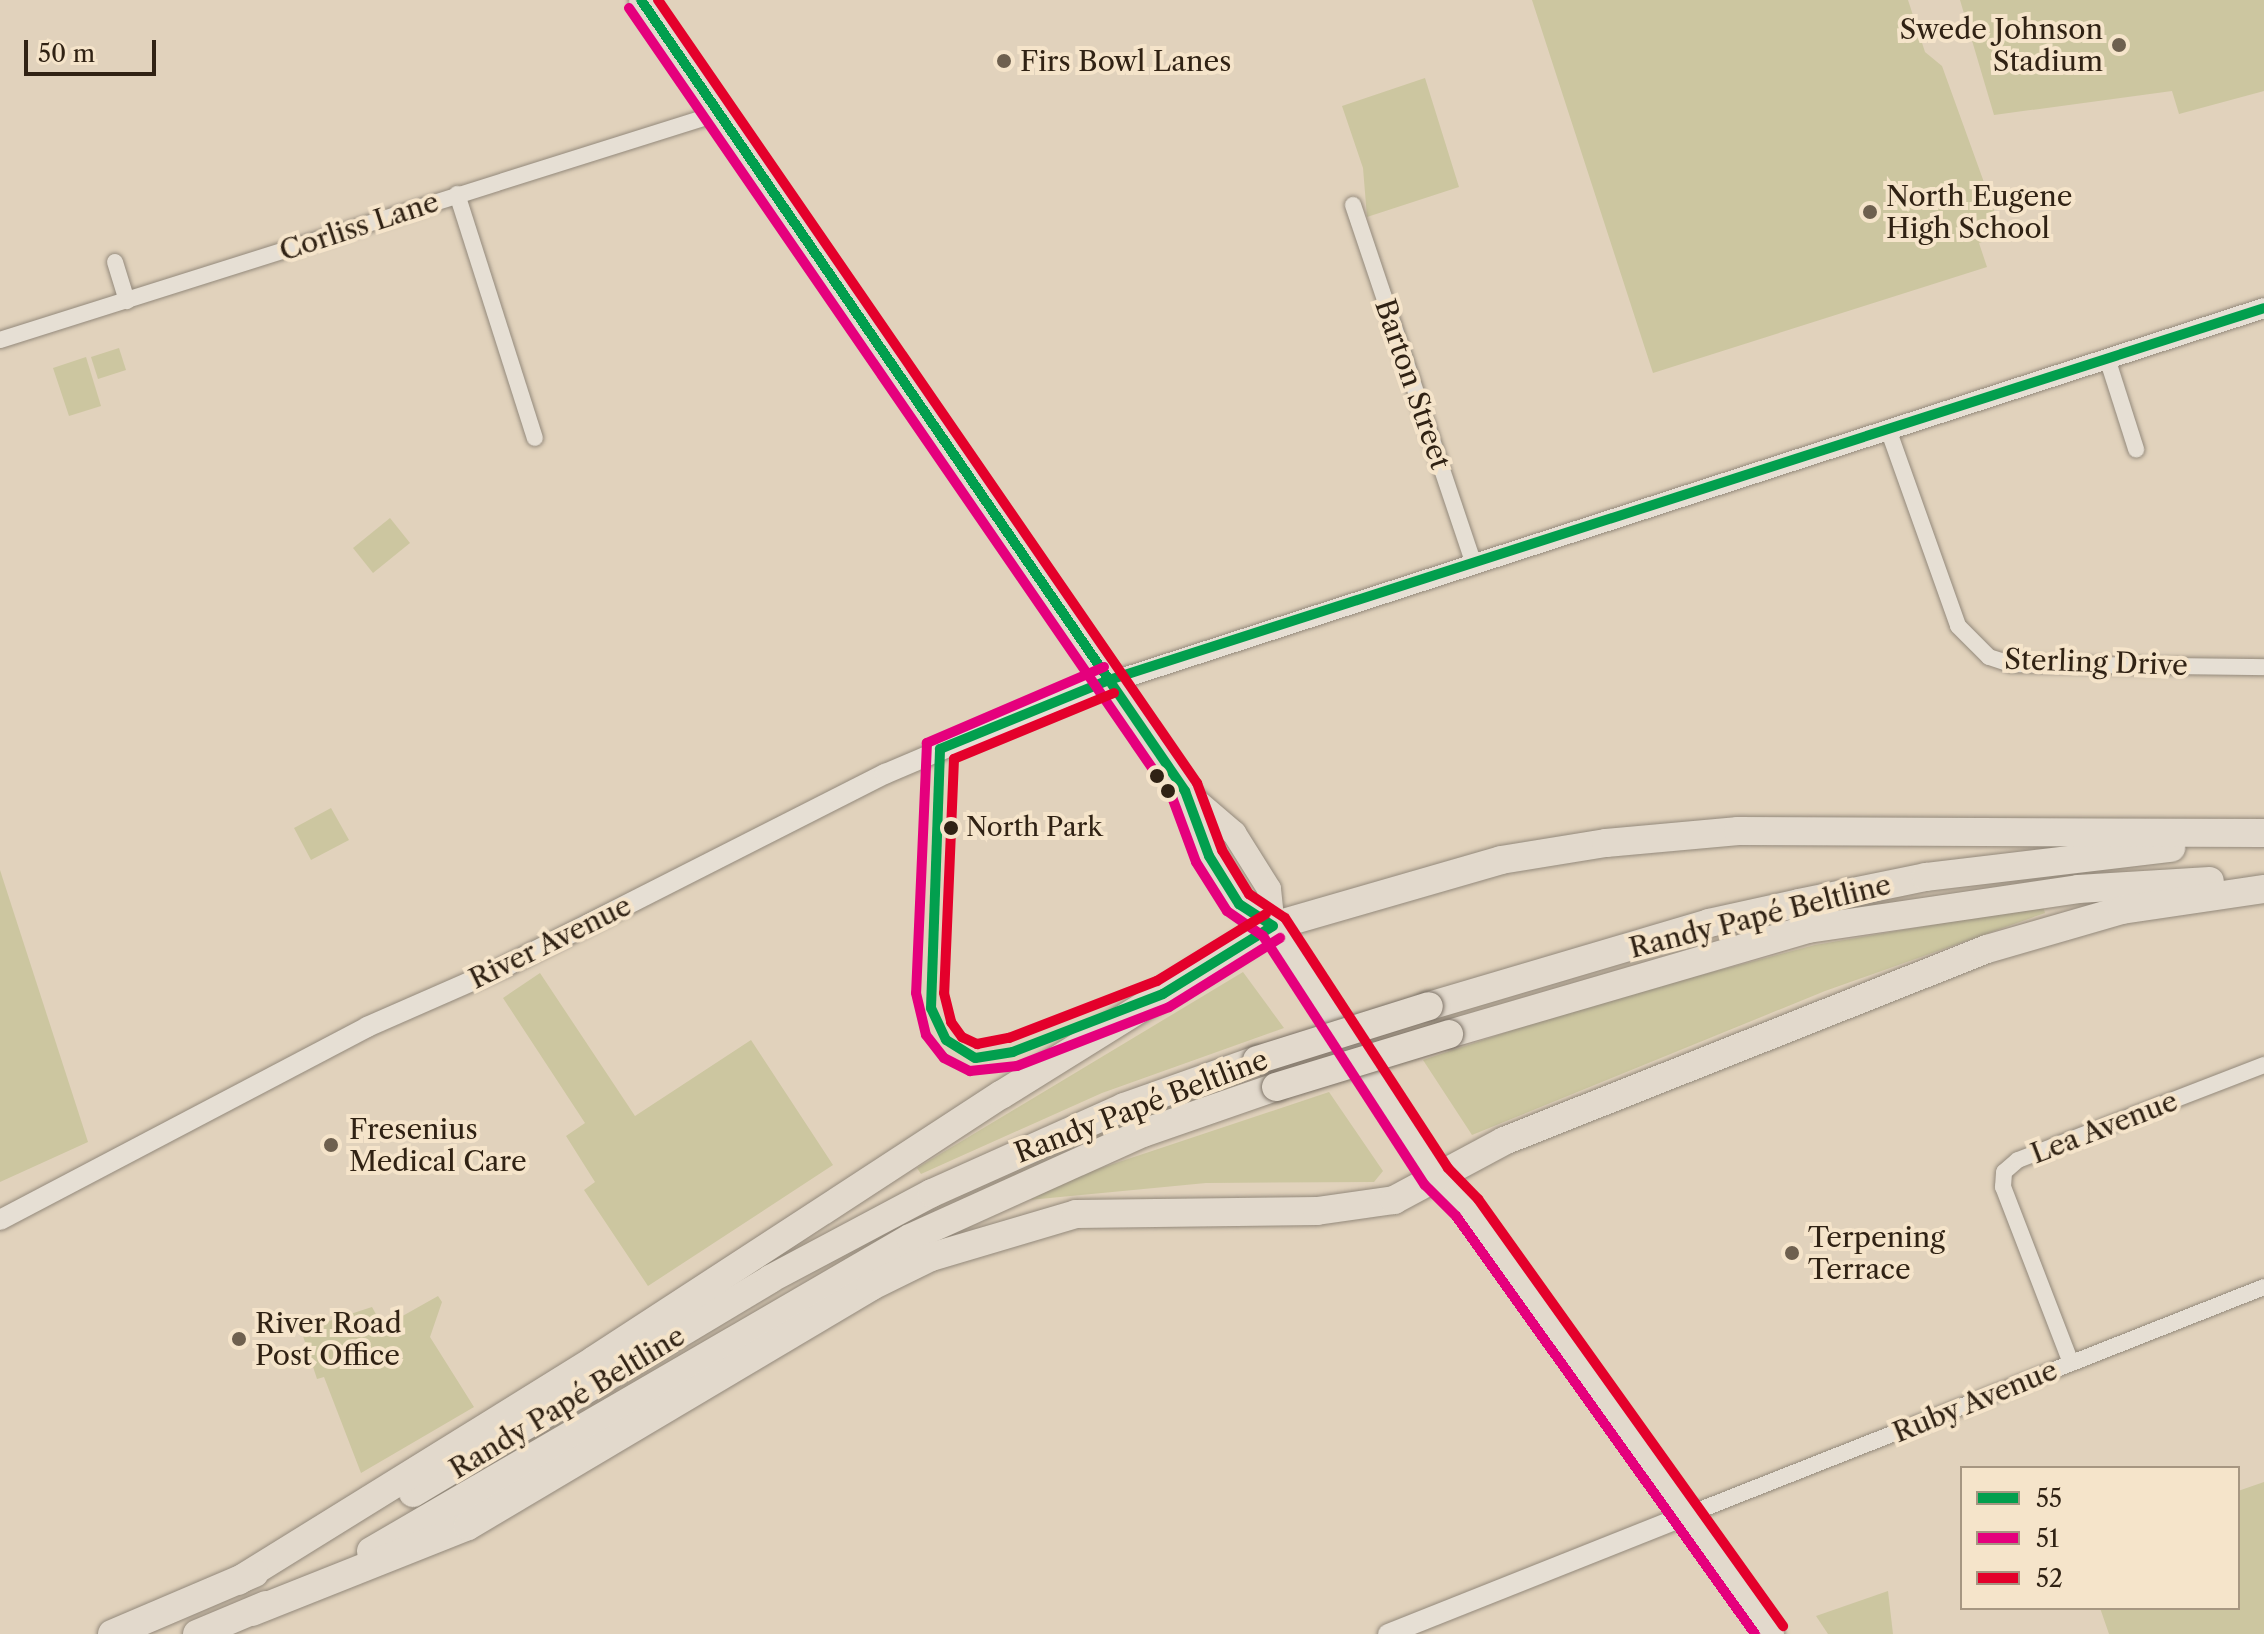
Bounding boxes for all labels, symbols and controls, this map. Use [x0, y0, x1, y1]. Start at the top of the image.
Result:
place label: Swede Johnson Stadium [1900, 12, 2103, 78]
scale bar [28, 24, 160, 74]
marker: Swede Johnson Stadium [2110, 36, 2128, 54]
text: 50 m [38, 39, 95, 68]
place label: Firs Bowl Lanes [1020, 44, 1231, 78]
marker: Firs Bowl Lanes [995, 52, 1013, 70]
place label: North Eugene High School [1886, 179, 2072, 245]
street label: Corliss Lane [275, 184, 443, 268]
marker: North Eugene High School [1861, 203, 1879, 221]
street label: Barton Street [1368, 295, 1458, 473]
street label: Sterling Drive [2004, 642, 2188, 682]
unlabelled marker [1149, 768, 1165, 784]
unlabelled marker [1160, 783, 1176, 799]
place label: North Park [966, 812, 1103, 844]
marker: North Park [943, 820, 959, 836]
street label: Randy Papé Beltline [1625, 867, 1895, 965]
street label: River Avenue [463, 888, 637, 996]
street label: Randy Papé Beltline [1009, 1042, 1273, 1170]
street label: Lea Avenue [2025, 1083, 2183, 1171]
place label: Fresenius Medical Care [349, 1112, 527, 1178]
marker: Fresenius Medical Care [320, 1134, 342, 1156]
place label: Terpening Terrace [1808, 1220, 1945, 1286]
marker: Terpening Terrace [1783, 1244, 1801, 1262]
place label: River Road Post Office [255, 1306, 402, 1372]
street label: Randy Papé Beltline [443, 1318, 691, 1486]
marker: River Road Post Office [230, 1330, 248, 1348]
street label: Ruby Avenue [1887, 1352, 2063, 1450]
legend [1960, 1466, 2240, 1610]
text: 55 [2036, 1484, 2062, 1513]
text: 51 [2036, 1524, 2059, 1553]
text: 52 [2036, 1564, 2063, 1593]

